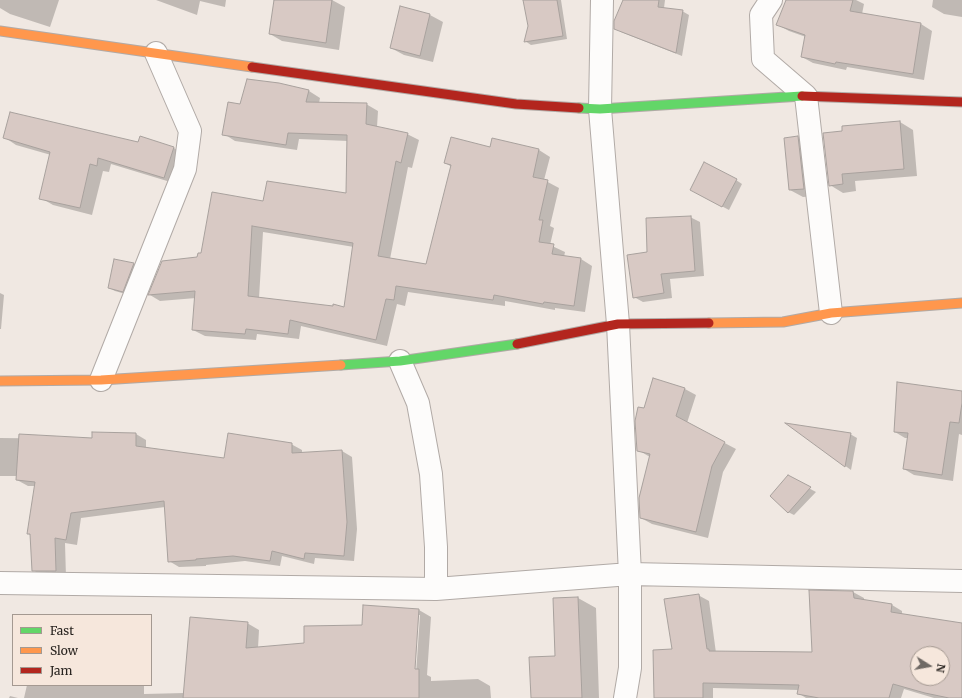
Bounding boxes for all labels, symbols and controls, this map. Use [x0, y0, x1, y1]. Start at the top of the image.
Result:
legend [12, 614, 152, 686]
text: Fast [50, 623, 74, 638]
text: Slow [50, 643, 78, 658]
north arrow [910, 646, 950, 686]
text: N [933, 662, 949, 674]
text: Jam [50, 663, 72, 678]

